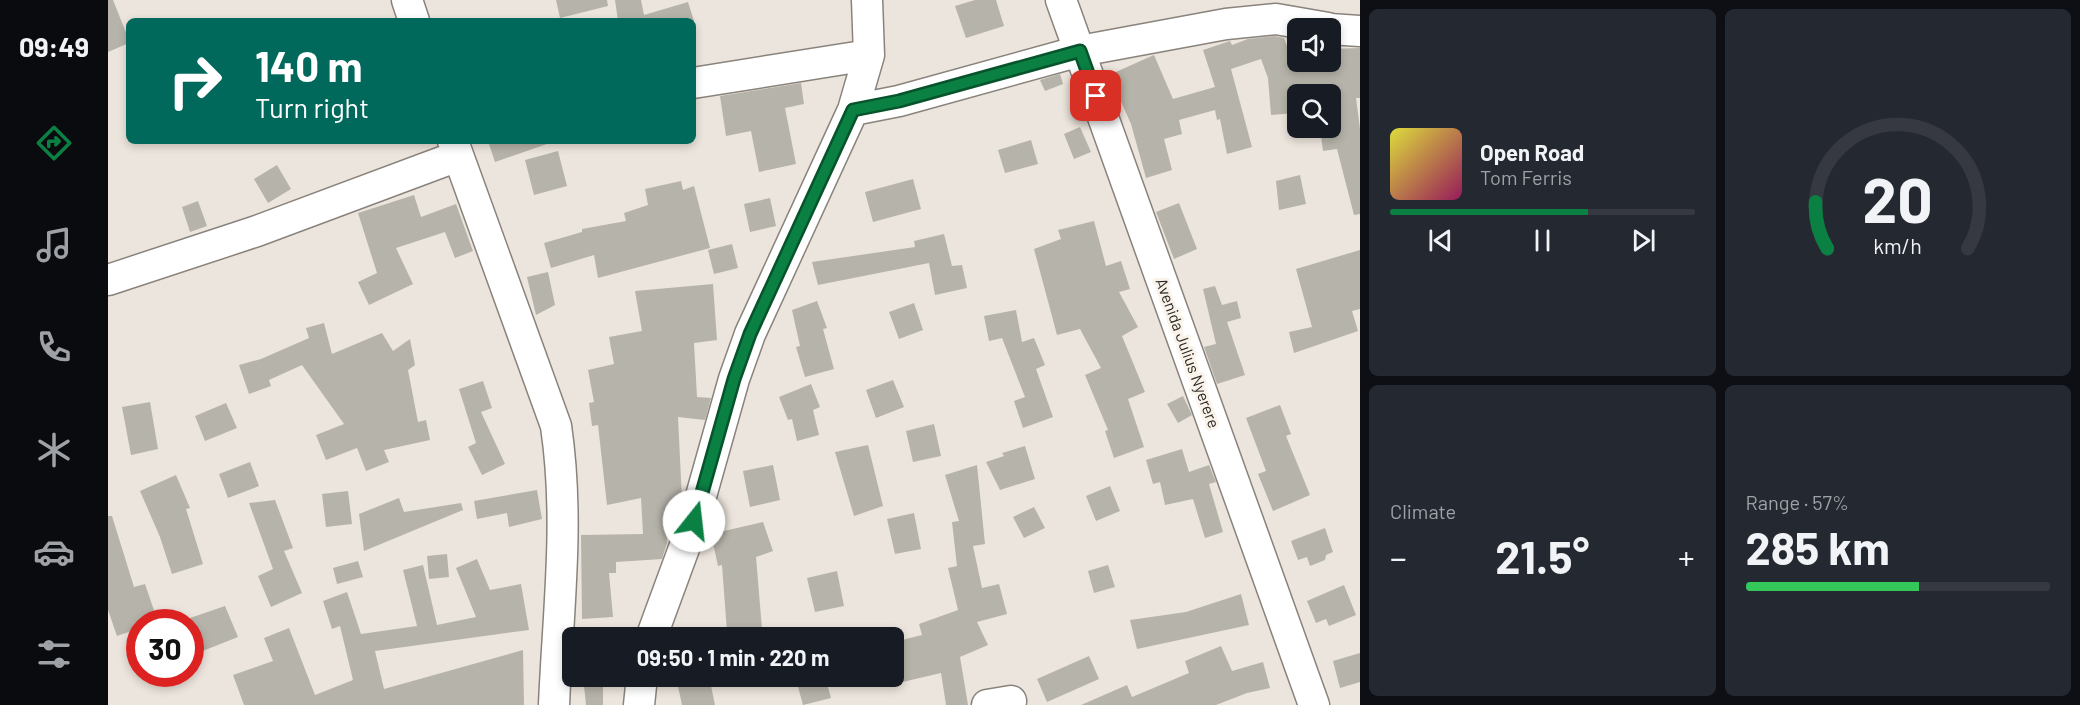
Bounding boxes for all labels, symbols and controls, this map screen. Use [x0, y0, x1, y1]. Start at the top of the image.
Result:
map controls [1287, 18, 1341, 138]
button: sound [1287, 18, 1341, 72]
text: 09:49 [19, 30, 89, 62]
text: 140 m [255, 40, 363, 90]
icon: right [156, 42, 234, 120]
pin [1070, 70, 1121, 121]
icon: arrive [1079, 79, 1112, 112]
button: search [1287, 84, 1341, 138]
text: Turn right [255, 91, 369, 123]
icon: directions [33, 122, 75, 164]
text: Open Road [1480, 139, 1584, 165]
text: 20 [1862, 162, 1933, 236]
text: Tom Ferris [1480, 165, 1572, 189]
icon: music [33, 224, 75, 266]
icon: previous [1424, 224, 1457, 257]
icon: pause [1526, 224, 1559, 257]
icon: next [1627, 224, 1660, 257]
text: km/h [1873, 234, 1922, 259]
street label: Avenida Julius Nyerere [1153, 275, 1224, 430]
icon: phone [33, 326, 75, 368]
icon: climate [33, 429, 75, 471]
position arrow [662, 489, 726, 553]
text: Range · 57% [1746, 490, 1849, 514]
text: Climate [1390, 499, 1456, 523]
text: 285 km [1746, 520, 1890, 574]
text: 21.5° [1495, 529, 1589, 583]
icon: car [33, 531, 75, 573]
text: − [1390, 537, 1407, 577]
text: + [1678, 537, 1695, 577]
speed limit sign: 30 [126, 609, 204, 687]
icon: filters [33, 633, 75, 675]
text: 09:50 · 1 min · 220 m [637, 644, 829, 670]

